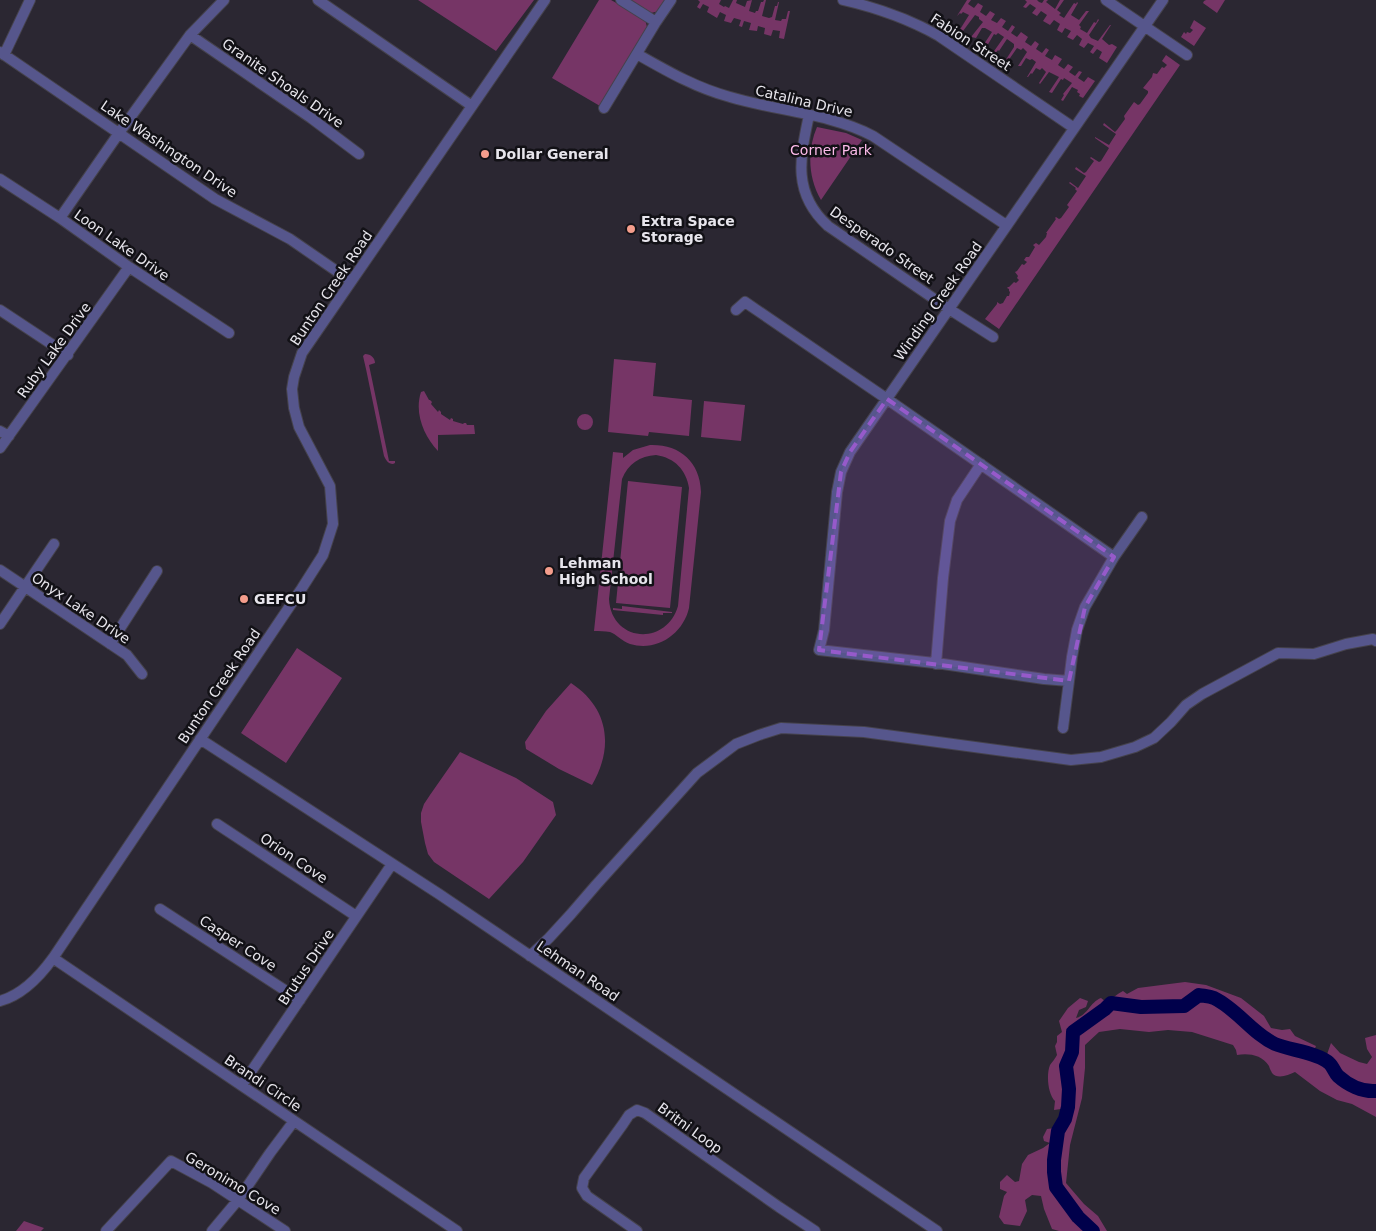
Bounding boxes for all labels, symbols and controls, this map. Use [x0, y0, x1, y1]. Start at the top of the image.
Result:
street label: Fabion Street [928, 10, 1015, 74]
street label: Granite Shoals Drive [219, 35, 347, 131]
street label: Catalina Drive [754, 82, 854, 120]
street label: Lake Washington Drive [98, 97, 240, 201]
park label: Corner Park [790, 142, 873, 158]
place label: Dollar General [495, 146, 609, 162]
marker: Dollar General [479, 148, 491, 160]
street label: Desperado Street [827, 203, 937, 287]
street label: Loon Lake Drive [71, 206, 173, 284]
place label: Extra Space Storage [641, 213, 735, 245]
marker: Extra Space Storage [625, 223, 637, 235]
street label: Bunton Creek Road [287, 228, 375, 348]
street label: Winding Creek Road [891, 238, 985, 364]
street label: Ruby Lake Drive [14, 299, 94, 401]
place label: Lehman High School [559, 555, 653, 587]
marker: Lehman High School [543, 565, 555, 577]
street label: Onyx Lake Drive [29, 569, 133, 647]
place label: GEFCU [254, 591, 306, 607]
marker: GEFCU [238, 593, 250, 605]
street label: Bunton Creek Road [175, 626, 263, 746]
street label: Orion Cove [257, 830, 331, 886]
street label: Casper Cove [196, 912, 280, 974]
street label: Brutus Drive [275, 926, 337, 1008]
street label: Lehman Road [534, 938, 622, 1004]
street label: Brandi Circle [221, 1051, 305, 1115]
street label: Britni Loop [655, 1099, 725, 1157]
street label: Geronimo Cove [183, 1148, 283, 1218]

